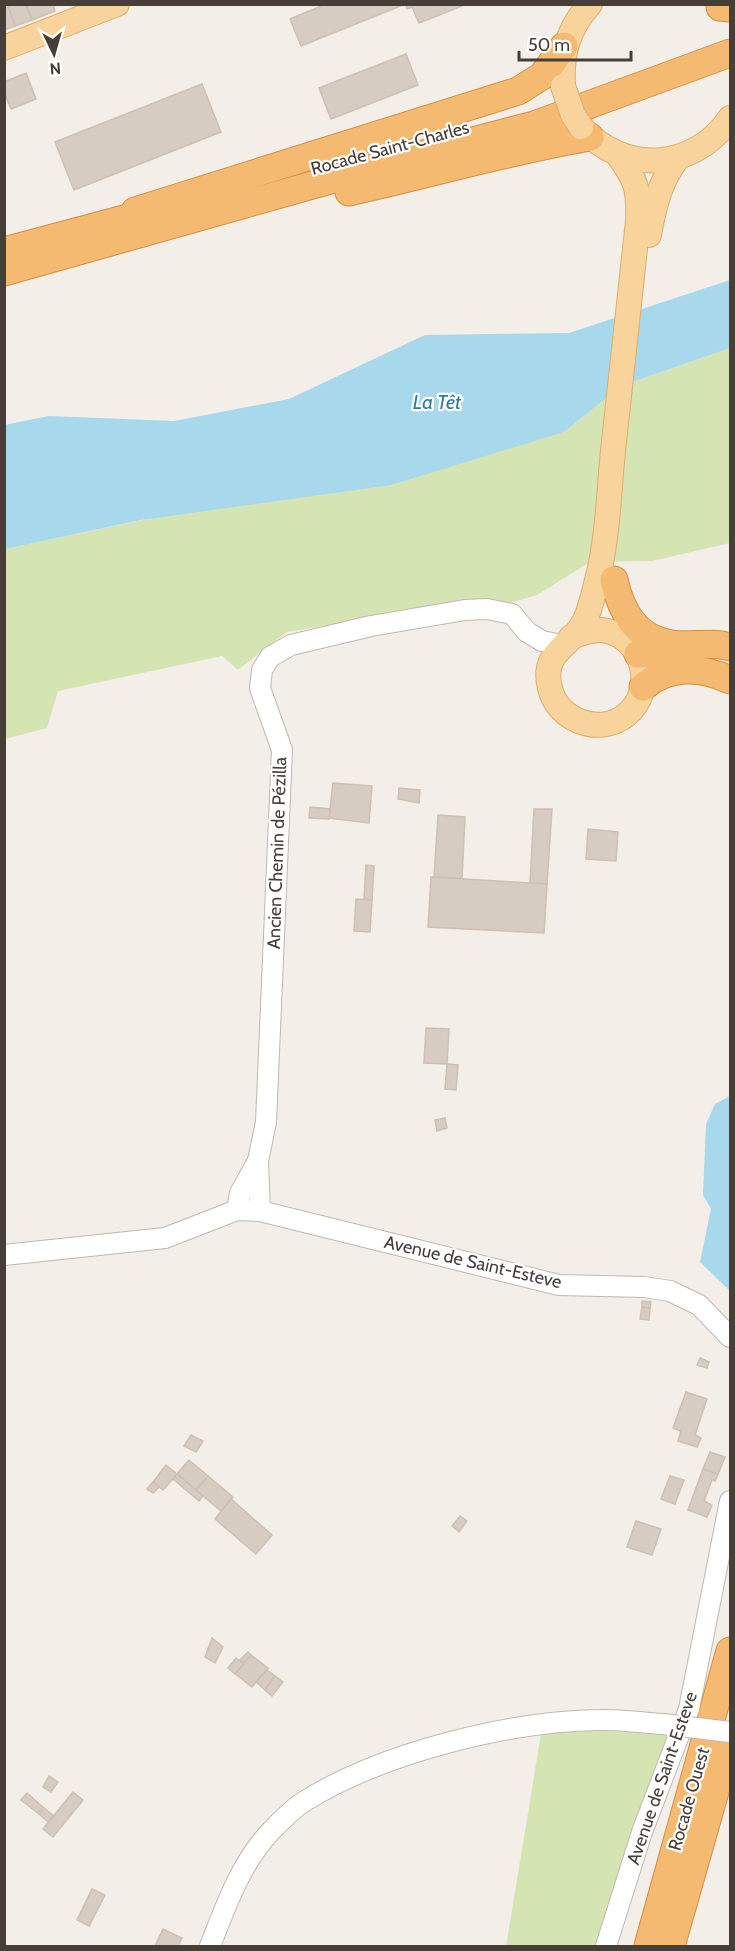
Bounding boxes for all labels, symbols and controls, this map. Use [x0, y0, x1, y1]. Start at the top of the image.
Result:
north arrow [24, 24, 84, 84]
scale bar [519, 24, 632, 62]
text: 50 m [528, 34, 570, 56]
text: N [49, 58, 62, 78]
street label: Rocade Saint-Charles [308, 116, 472, 180]
water label: La Têt [413, 390, 462, 414]
street label: Ancien Chemin de Pézilla [263, 756, 291, 949]
street label: Avenue de Saint-Esteve [382, 1231, 564, 1293]
street label: Avenue de Saint-Esteve [622, 1689, 702, 1867]
street label: Rocade Ouest [664, 1745, 714, 1853]

